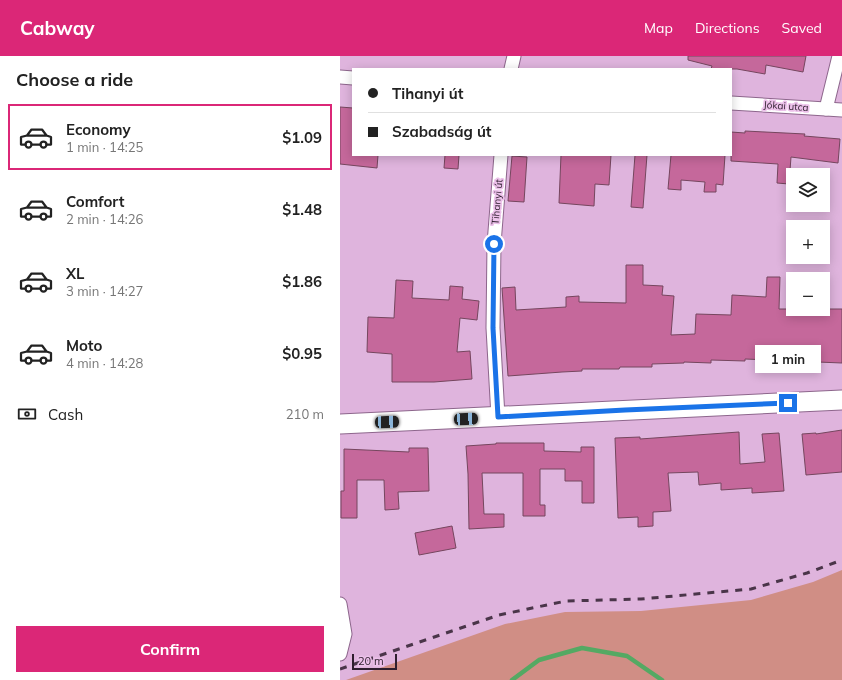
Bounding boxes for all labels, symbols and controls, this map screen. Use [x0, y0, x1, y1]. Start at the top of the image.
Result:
text: Cabway [20, 16, 95, 40]
text: Map [644, 19, 673, 37]
text: Directions [695, 19, 760, 37]
text: Saved [782, 19, 822, 37]
text: Choose a ride [16, 68, 133, 91]
text: Tihanyi út [392, 84, 463, 103]
street label: Jókai utca [763, 98, 809, 114]
icon: car [18, 119, 54, 155]
text: Economy [66, 120, 131, 139]
text: Szabadság út [392, 122, 492, 141]
text: $1.09 [282, 128, 322, 147]
text: 1 min · 14:25 [66, 139, 143, 155]
map controls [786, 168, 830, 316]
button: layers [786, 168, 830, 212]
street label: Tihanyi út [489, 178, 506, 225]
icon: car [18, 191, 54, 227]
text: Comfort [66, 192, 124, 211]
text: $1.48 [282, 200, 322, 219]
text: 2 min · 14:26 [66, 211, 143, 227]
button: + [786, 220, 830, 264]
route start [485, 235, 503, 253]
icon: car [18, 263, 54, 299]
text: XL [66, 264, 84, 283]
text: $1.86 [282, 272, 322, 291]
button: − [786, 272, 830, 316]
text: 3 min · 14:27 [66, 283, 143, 299]
icon: car [18, 335, 54, 371]
text: Moto [66, 336, 102, 355]
text: $0.95 [282, 344, 322, 363]
callout: 1 min [755, 345, 821, 373]
text: 1 min [771, 351, 805, 367]
text: 4 min · 14:28 [66, 355, 143, 371]
route end [779, 394, 797, 412]
icon: cash [16, 403, 38, 425]
text: Cash [48, 405, 83, 424]
text: 210 m [286, 406, 324, 422]
car [454, 412, 478, 426]
car [375, 416, 399, 428]
button: Confirm [16, 626, 324, 672]
scale bar [352, 652, 397, 671]
text: 20 m [358, 654, 384, 668]

